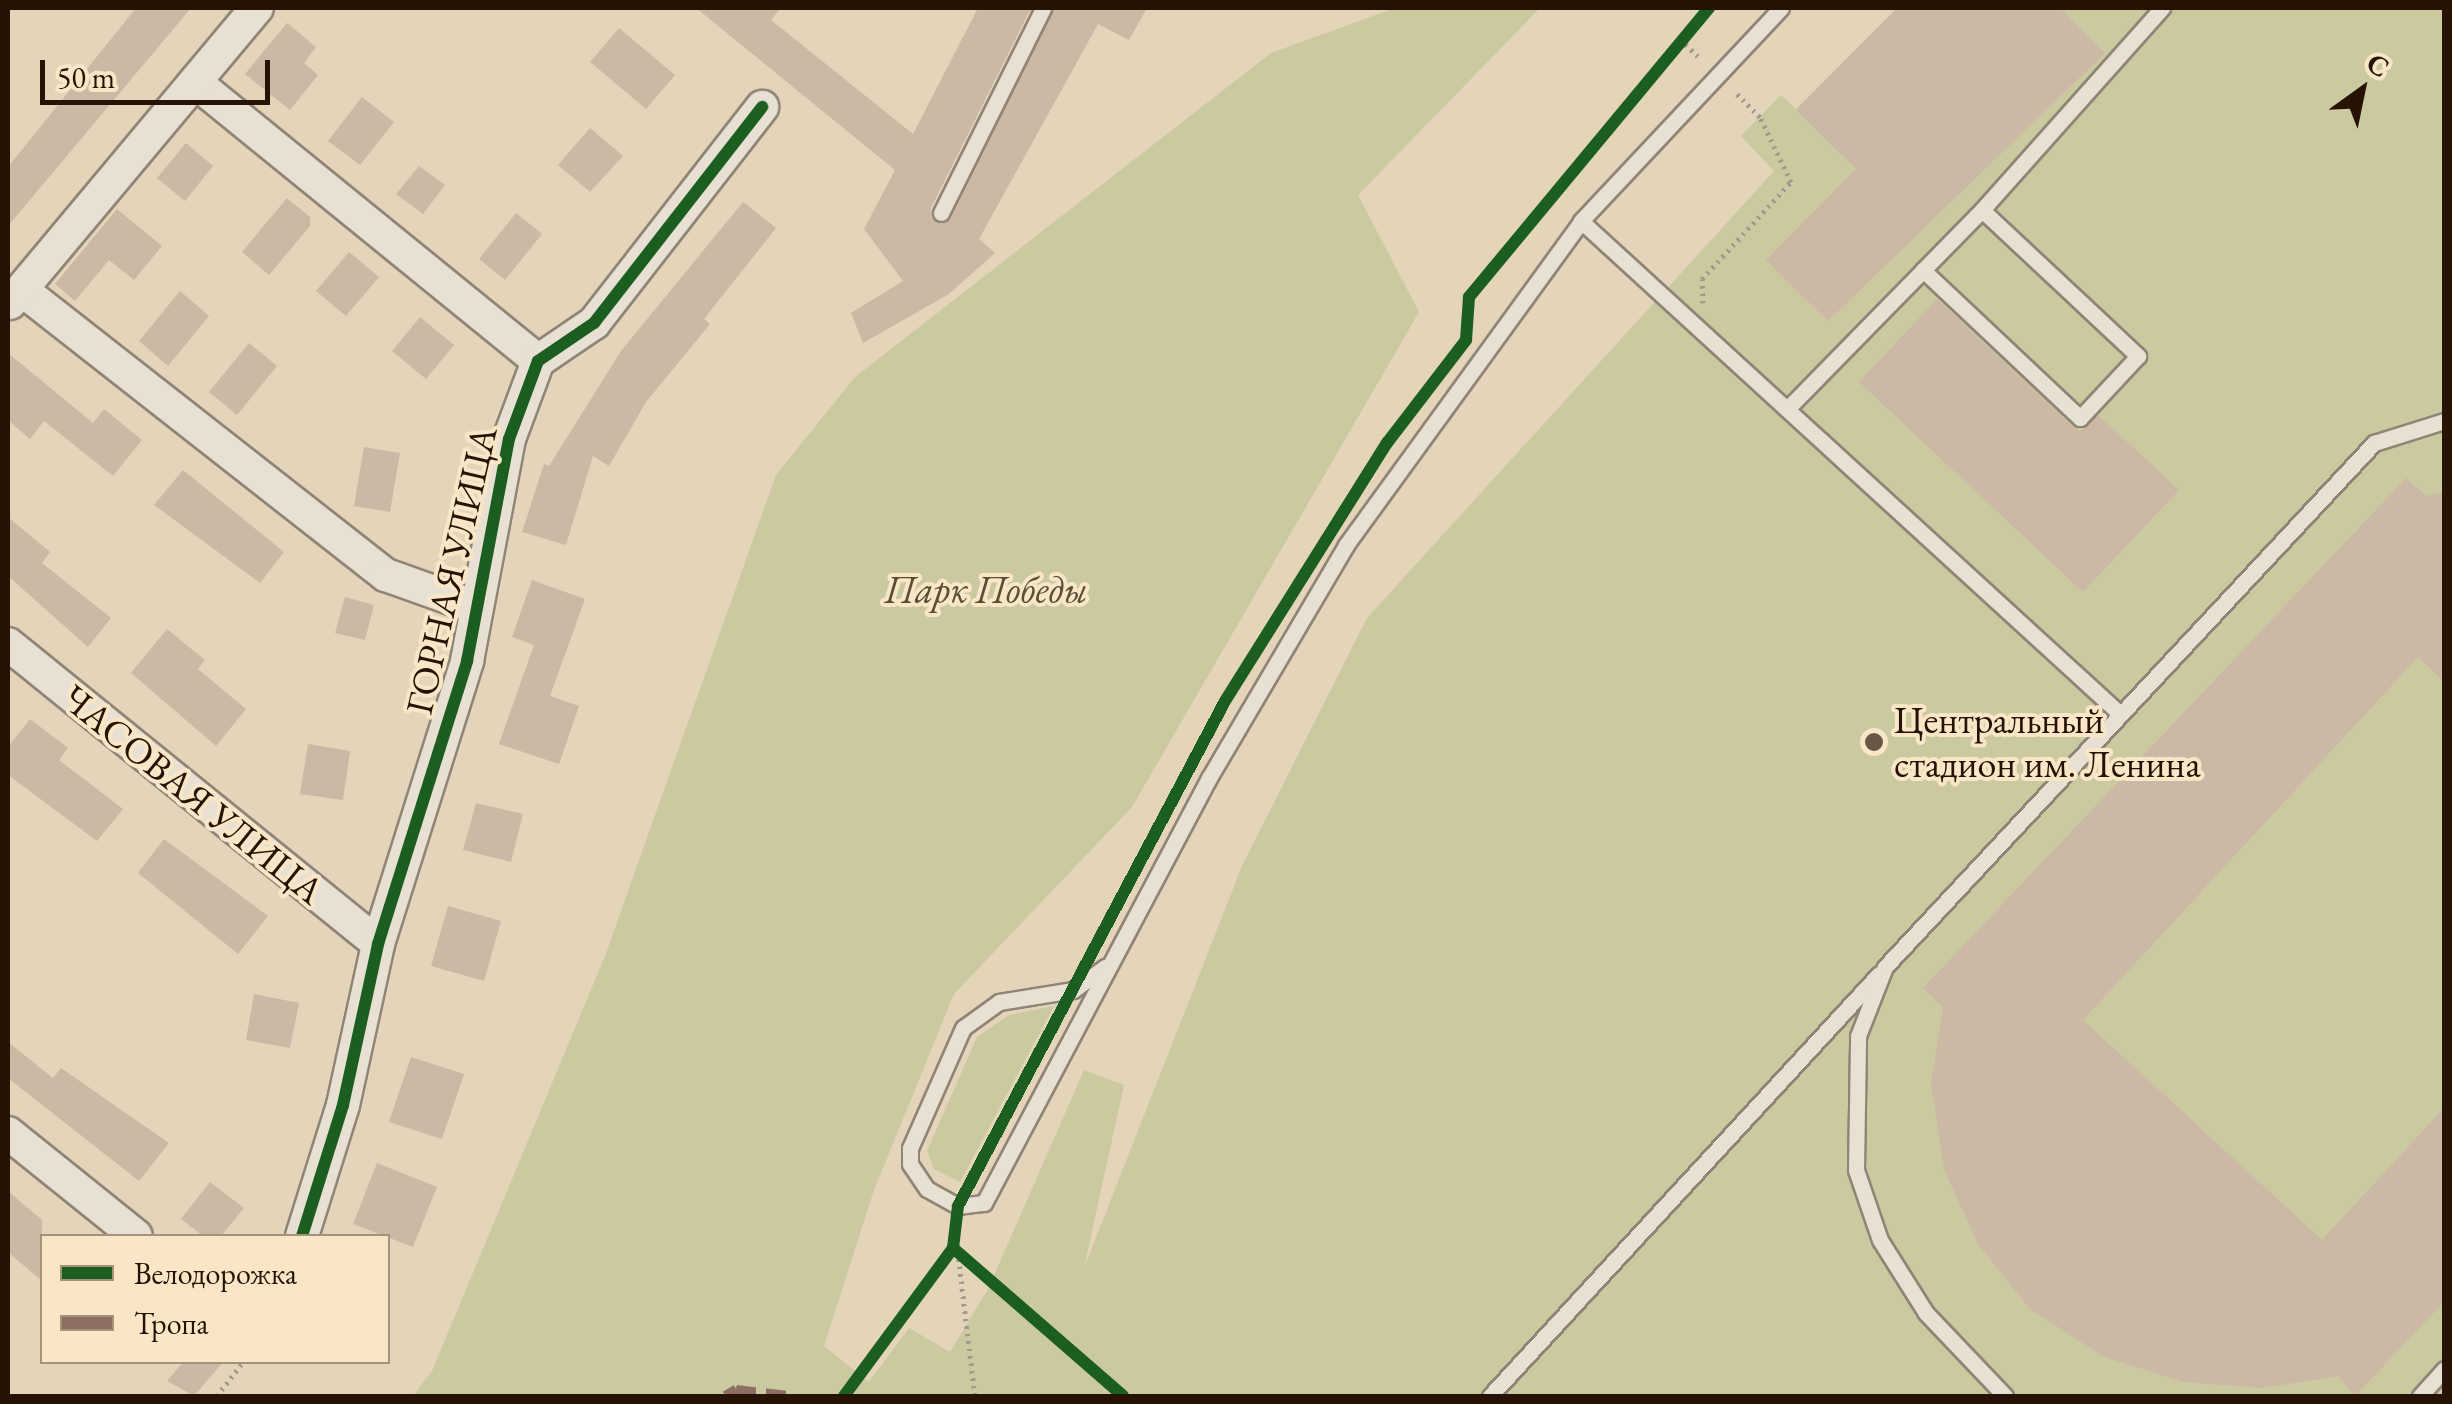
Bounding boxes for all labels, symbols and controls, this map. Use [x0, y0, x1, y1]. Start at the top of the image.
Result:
scale bar [45, 40, 275, 102]
north arrow [2312, 40, 2412, 140]
text: С [2360, 44, 2396, 85]
text: 50 m [57, 58, 115, 97]
street label: ГОРНАЯ УЛИЦА [396, 422, 506, 718]
park label: Парк Победы [884, 566, 1088, 612]
street label: ЧАСОВАЯ УЛИЦА [53, 674, 333, 914]
place label: Центральный стадион им. Ленина [1894, 697, 2201, 786]
marker: Центральный стадион им. Ленина [1863, 731, 1885, 753]
legend [40, 1234, 390, 1364]
text: Велодорожка [134, 1254, 297, 1293]
text: Тропа [134, 1304, 209, 1343]

